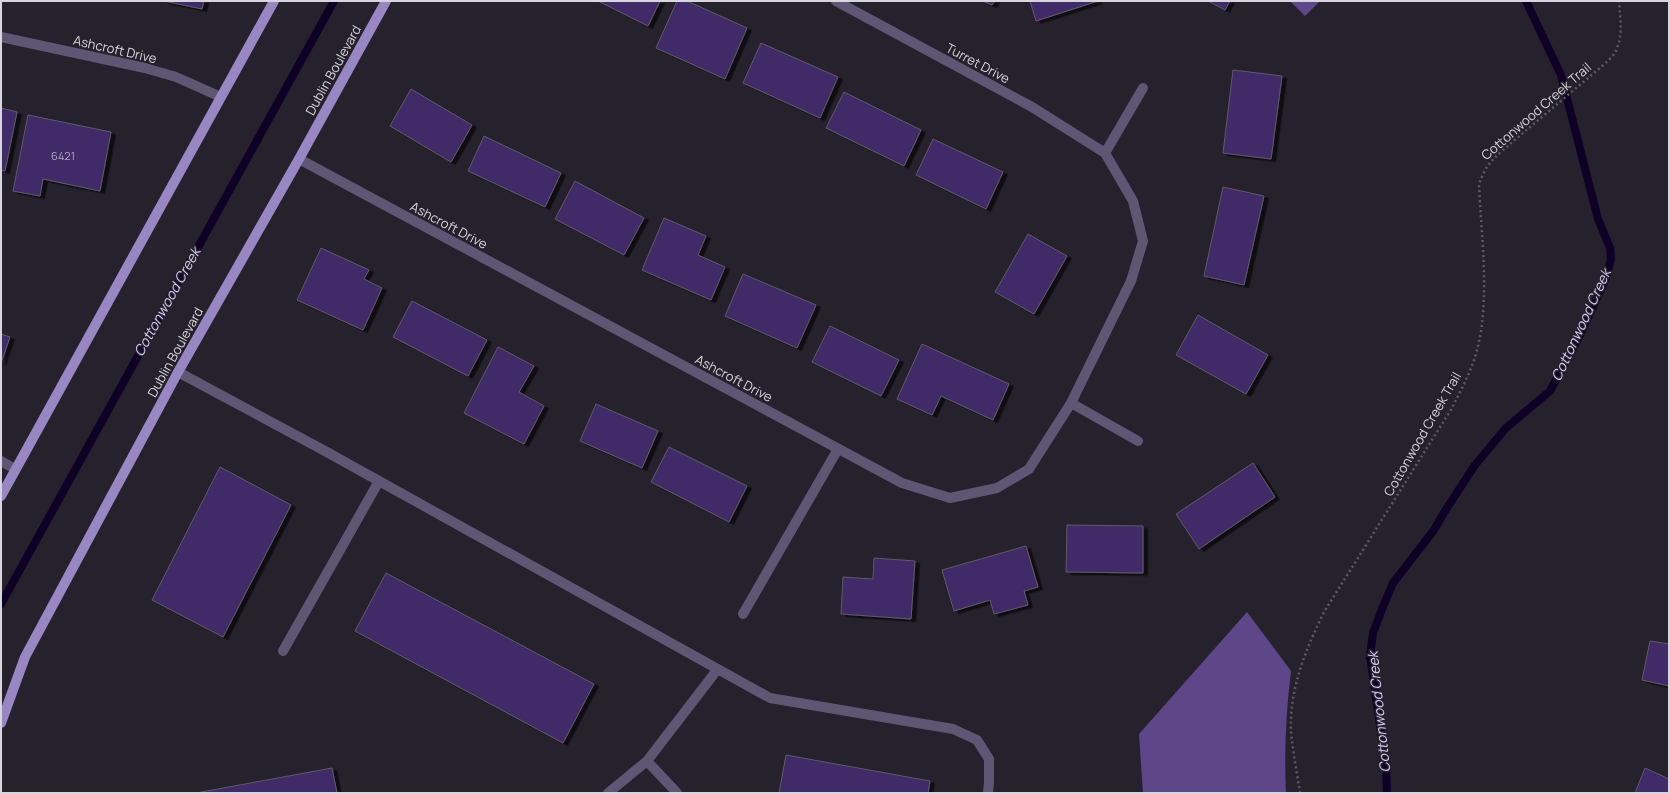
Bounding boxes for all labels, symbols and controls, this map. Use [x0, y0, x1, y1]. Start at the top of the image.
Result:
street label: Dublin Boulevard [301, 22, 365, 118]
street label: Ashcroft Drive [72, 31, 159, 67]
street label: Turret Drive [943, 39, 1013, 88]
street label: Cottonwood Creek Trail [1477, 58, 1595, 164]
house number: 6421 [51, 148, 75, 163]
street label: Ashcroft Drive [407, 197, 491, 253]
water label: Cottonwood Creek [129, 242, 205, 360]
water label: Cottonwood Creek [1546, 264, 1616, 384]
street label: Dublin Boulevard [143, 304, 207, 400]
street label: Ashcroft Drive [692, 350, 776, 406]
street label: Cottonwood Creek Trail [1379, 369, 1465, 499]
water label: Cottonwood Creek [1362, 649, 1394, 774]

